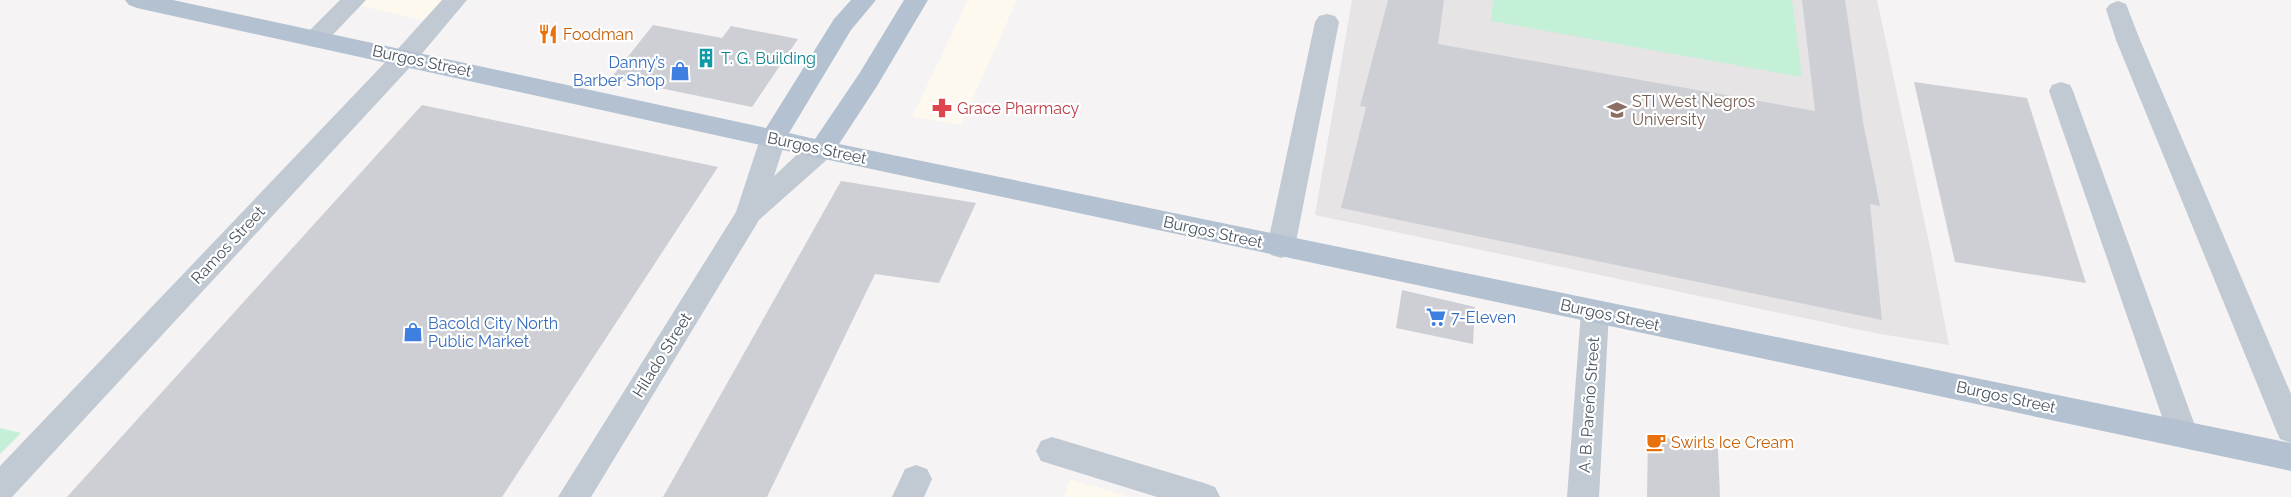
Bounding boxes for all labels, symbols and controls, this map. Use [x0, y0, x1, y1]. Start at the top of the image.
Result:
restaurant icon: Foodman [537, 23, 559, 45]
place label: Foodman [563, 25, 634, 44]
street label: Burgos Street [371, 41, 474, 81]
building icon: T. G. Building [695, 47, 717, 69]
place label: T. G. Building [721, 49, 816, 68]
place label: Danny’s Barber Shop [573, 53, 665, 90]
shop icon: Danny’s Barber Shop [669, 60, 691, 82]
place label: STI West Negros University [1632, 92, 1756, 129]
pharmacy icon: Grace Pharmacy [931, 97, 953, 119]
place label: Grace Pharmacy [957, 99, 1080, 118]
school or university icon: STI West Negros University [1606, 99, 1628, 121]
street label: Burgos Street [766, 128, 869, 168]
street label: Ramos Street [187, 202, 269, 288]
street label: Burgos Street [1162, 212, 1265, 252]
street label: Burgos Street [1559, 295, 1662, 335]
supermarket icon: 7-Eleven [1425, 306, 1447, 328]
place label: 7-Eleven [1451, 308, 1516, 327]
street label: Hilado Street [628, 309, 696, 401]
place label: Bacold City North Public Market [428, 314, 558, 351]
shop icon: Bacold City North Public Market [402, 321, 424, 343]
street label: A. B. Pareño Street [1575, 336, 1603, 474]
street label: Burgos Street [1955, 377, 2058, 417]
cafe icon: Swirls Ice Cream [1645, 431, 1667, 453]
place label: Swirls Ice Cream [1671, 433, 1794, 452]

